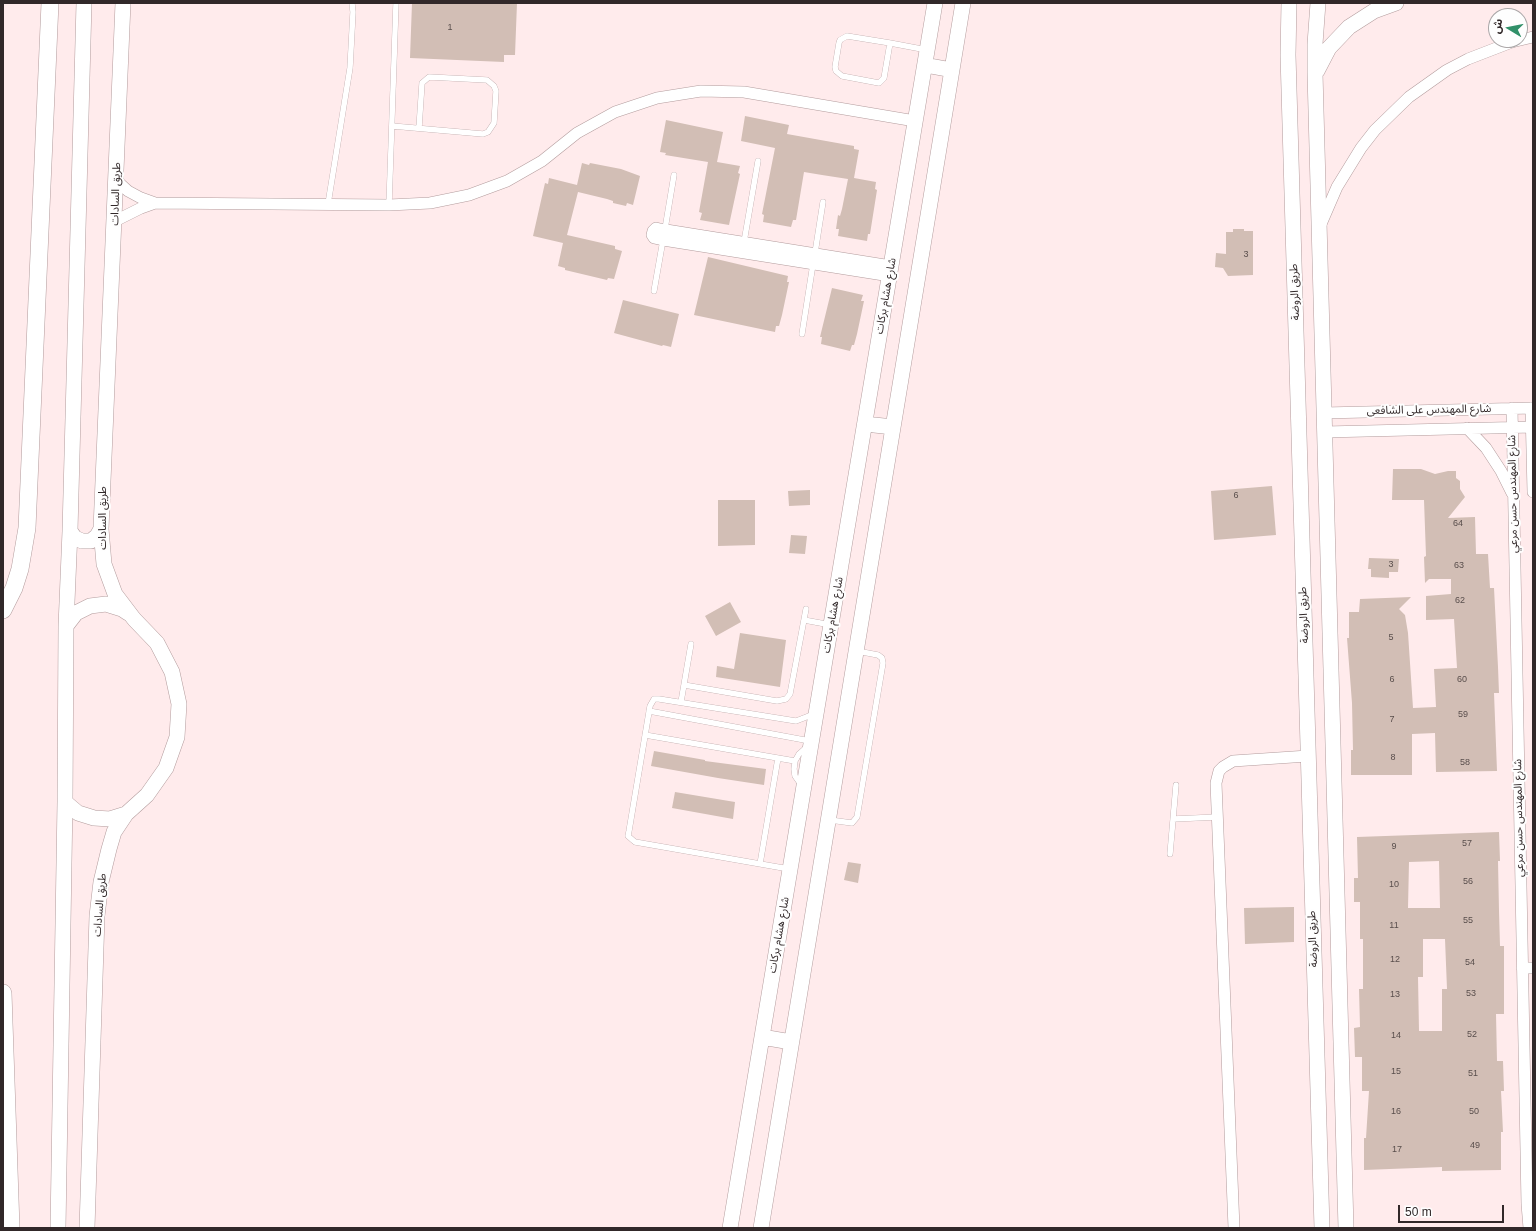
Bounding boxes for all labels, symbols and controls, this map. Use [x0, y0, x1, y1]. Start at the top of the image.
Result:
north arrow [1488, 8, 1528, 48]
text: ش [1490, 18, 1504, 35]
house number: 1 [447, 23, 453, 33]
street label: طريق السادات [108, 162, 124, 226]
house number: 3 [1243, 250, 1249, 260]
street label: شارع هشام بركات [873, 257, 899, 335]
street label: طريق الروضة [1287, 263, 1303, 321]
street label: شارع المهندس على الشافعى [1367, 402, 1491, 418]
street label: شارع المهندس حسن مرعي [1505, 435, 1521, 553]
street label: طريق السادات [96, 486, 110, 550]
house number: 6 [1233, 491, 1239, 501]
house number: 64 [1453, 519, 1463, 529]
house number: 3 [1388, 560, 1394, 570]
house number: 63 [1454, 561, 1464, 571]
street label: شارع هشام بركات [820, 576, 846, 654]
street label: طريق الروضة [1296, 586, 1312, 644]
house number: 62 [1455, 596, 1465, 606]
house number: 5 [1388, 633, 1394, 643]
house number: 6 [1389, 675, 1395, 685]
house number: 60 [1457, 675, 1467, 685]
house number: 59 [1458, 710, 1468, 720]
house number: 7 [1389, 715, 1395, 725]
house number: 8 [1390, 753, 1396, 763]
house number: 58 [1460, 758, 1470, 768]
street label: شارع المهندس حسن مرعي [1511, 759, 1527, 877]
house number: 57 [1462, 839, 1472, 849]
house number: 9 [1391, 842, 1397, 852]
street label: طريق السادات [91, 873, 109, 937]
house number: 56 [1463, 877, 1473, 887]
house number: 10 [1389, 880, 1399, 890]
street label: شارع هشام بركات [766, 896, 792, 974]
street label: طريق الروضة [1305, 910, 1321, 968]
house number: 55 [1463, 916, 1473, 926]
house number: 11 [1389, 921, 1399, 931]
house number: 12 [1390, 955, 1400, 965]
house number: 54 [1465, 958, 1475, 968]
house number: 53 [1466, 989, 1476, 999]
house number: 13 [1390, 990, 1400, 1000]
house number: 52 [1467, 1030, 1477, 1040]
house number: 14 [1391, 1031, 1401, 1041]
house number: 15 [1391, 1067, 1401, 1077]
house number: 51 [1468, 1069, 1478, 1079]
house number: 16 [1391, 1107, 1401, 1117]
house number: 50 [1469, 1107, 1479, 1117]
house number: 49 [1470, 1141, 1480, 1151]
house number: 17 [1392, 1145, 1402, 1155]
scale bar [1400, 1197, 1506, 1223]
text: 50 m [1405, 1205, 1432, 1219]

